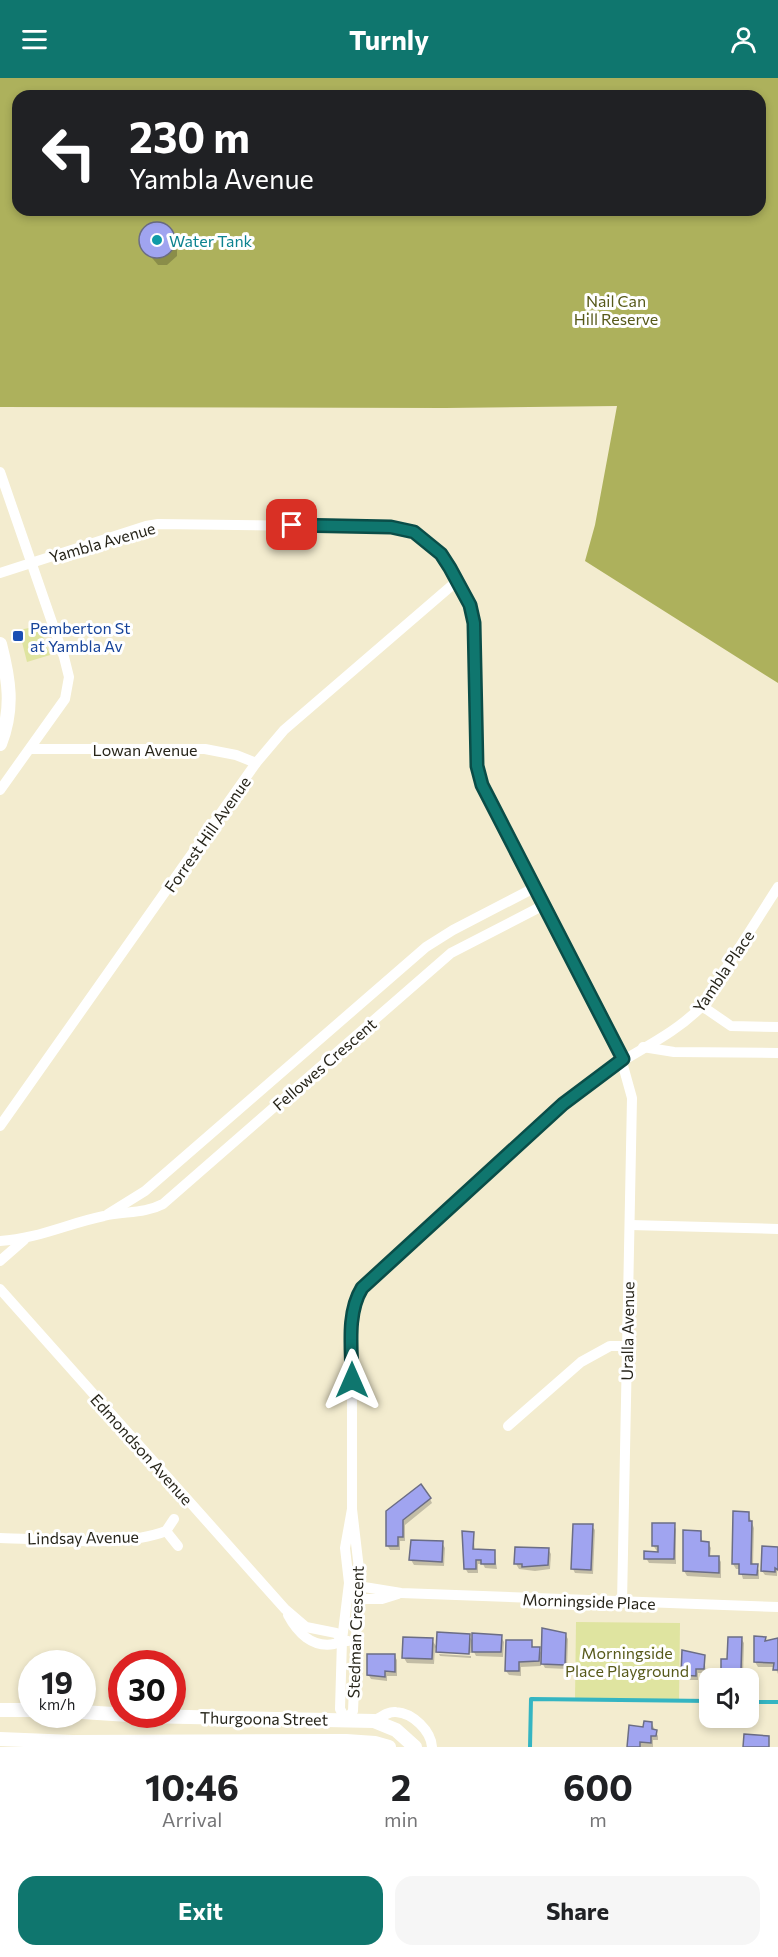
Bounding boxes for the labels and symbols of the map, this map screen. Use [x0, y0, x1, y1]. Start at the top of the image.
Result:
place label: Water Tank [169, 231, 253, 250]
marker: Water Tank [150, 233, 164, 247]
park label: Nail Can Hill Reserve [574, 291, 658, 328]
pin [266, 499, 317, 550]
street label: Yambla Avenue [47, 518, 157, 566]
place label: Pemberton St at Yambla Av [30, 618, 131, 655]
marker: Pemberton St at Yambla Av [11, 629, 25, 643]
street label: Lowan Avenue [92, 740, 198, 759]
street label: Forrest Hill Avenue [160, 773, 254, 895]
street label: Yambla Place [689, 926, 757, 1016]
street label: Fellowes Crescent [268, 1014, 380, 1114]
street label: Uralla Avenue [617, 1281, 637, 1381]
position arrow [320, 1348, 384, 1412]
street label: Edmondson Avenue [87, 1389, 197, 1509]
street label: Lindsay Avenue [27, 1527, 139, 1547]
street label: Stedman Crescent [343, 1565, 367, 1699]
street label: Morningside Place [522, 1589, 656, 1613]
park label: Morningside Place Playground [565, 1643, 689, 1680]
speed limit sign: 30 [108, 1650, 186, 1728]
street label: Thurgoona Street [200, 1707, 329, 1729]

